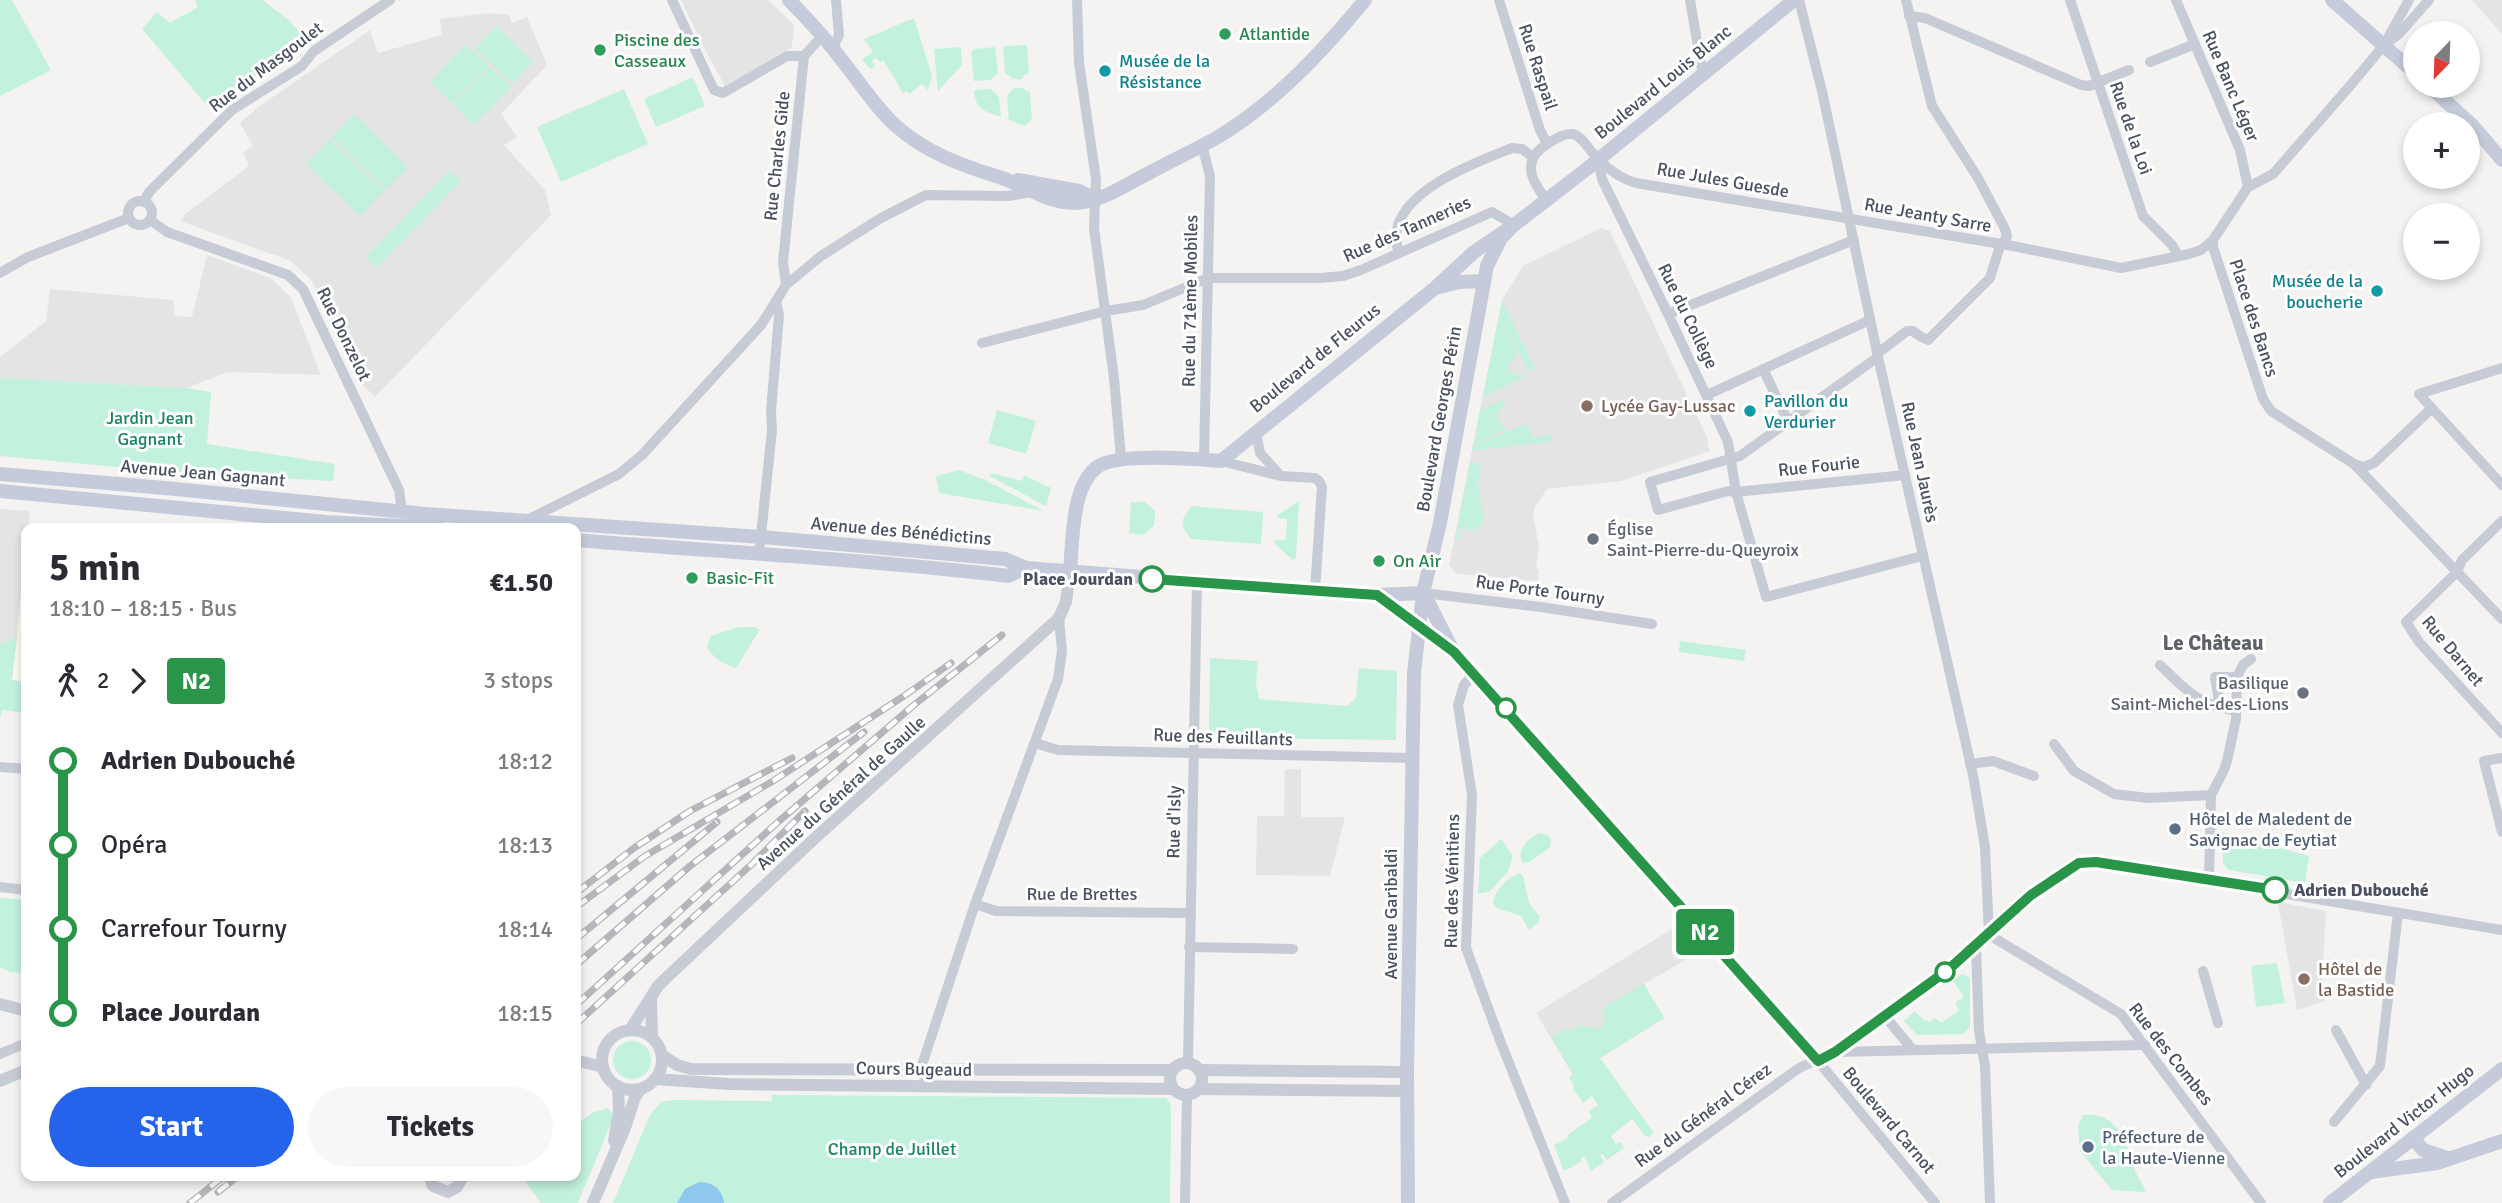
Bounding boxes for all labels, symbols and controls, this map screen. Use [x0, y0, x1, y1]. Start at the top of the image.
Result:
street label: Rue du Masgoulet [205, 17, 327, 117]
street label: Boulevard Louis Blanc [1590, 20, 1736, 144]
street label: Rue Raspail [1514, 21, 1562, 113]
north arrow [2403, 21, 2480, 98]
map controls [2403, 21, 2480, 280]
place label: Atlantide [1239, 23, 1310, 45]
marker: Atlantide [1217, 26, 1233, 42]
street label: Rue Banc Léger [2198, 27, 2264, 145]
place label: Piscine des Casseaux [614, 29, 700, 72]
marker: Piscine des Casseaux [592, 42, 608, 58]
place label: Musée de la Résistance [1119, 50, 1210, 93]
marker: Musée de la Résistance [1097, 63, 1113, 79]
street label: Rue de la Loi [2105, 78, 2157, 178]
street label: Rue Charles Gide [759, 90, 795, 222]
button: + [2403, 112, 2480, 189]
street label: Rue Jules Guesde [1655, 158, 1791, 202]
street label: Rue des Tanneries [1340, 191, 1474, 267]
street label: Rue Jeanty Sarre [1863, 193, 1993, 237]
button: − [2403, 203, 2480, 280]
street label: Rue du 71ème Mobiles [1177, 214, 1203, 387]
street label: Place des Bancs [2225, 256, 2283, 380]
street label: Rue du Collège [1653, 260, 1723, 372]
place label: Musée de la boucherie [2272, 270, 2363, 313]
marker: Musée de la boucherie [2369, 283, 2385, 299]
street label: Rue Donzelot [312, 284, 376, 384]
street label: Boulevard de Fleurus [1245, 299, 1385, 417]
street label: Boulevard Georges Périn [1412, 324, 1466, 514]
place label: Pavillon du Verdurier [1764, 390, 1848, 433]
place label: Lycée Gay-Lussac [1601, 395, 1735, 417]
marker: Lycée Gay-Lussac [1579, 398, 1595, 414]
street label: Rue Jean Jaurès [1896, 400, 1944, 525]
marker: Pavillon du Verdurier [1742, 403, 1758, 419]
park label: Jardin Jean Gagnant [106, 407, 194, 450]
street label: Rue Fourie [1777, 451, 1861, 481]
street label: Avenue Jean Gagnant [120, 455, 286, 491]
street label: Avenue des Bénédictins [810, 512, 992, 550]
place label: Église Saint-Pierre-du-Queyroix [1607, 518, 1800, 561]
marker: Église Saint-Pierre-du-Queyroix [1585, 531, 1601, 547]
text: 5 min [49, 544, 141, 591]
place label: On Air [1393, 550, 1442, 572]
marker: On Air [1371, 553, 1387, 569]
marker: Place Jourdan [1139, 566, 1165, 592]
text: €1.50 [489, 567, 553, 599]
place label: Basic-Fit [706, 567, 774, 589]
place label: Place Jourdan [1023, 568, 1133, 590]
marker: Basic-Fit [684, 570, 700, 586]
street label: Rue Porte Tourny [1474, 570, 1606, 610]
text: 18:10 – 18:15 · Bus [49, 594, 237, 623]
street label: Rue Darnet [2417, 611, 2489, 691]
district label: Le Château [2162, 630, 2264, 656]
icon: walk [49, 662, 87, 700]
icon: forward [119, 662, 157, 700]
text: 2 [97, 666, 109, 695]
text: N2 [181, 666, 211, 696]
text: 3 stops [483, 666, 553, 695]
place label: Basilique Saint-Michel-des-Lions [2111, 672, 2289, 715]
marker: Basilique Saint-Michel-des-Lions [2295, 685, 2311, 701]
unlabelled marker [1496, 698, 1516, 718]
street label: Avenue du Général de Gaulle [752, 711, 930, 875]
street label: Rue des Feuillants [1153, 724, 1293, 750]
text: Adrien Dubouché [101, 745, 295, 777]
text: 18:12 [497, 747, 553, 776]
street label: Rue d'Isly [1162, 785, 1186, 859]
place label: Hôtel de Maledent de Savignac de Feytiat [2189, 808, 2352, 851]
street label: Rue des Vénitiens [1440, 813, 1464, 949]
marker: Hôtel de Maledent de Savignac de Feytiat [2167, 821, 2183, 837]
text: Opéra [101, 829, 167, 861]
text: 18:13 [497, 831, 553, 860]
street label: Avenue Garibaldi [1380, 849, 1402, 979]
marker: Adrien Dubouché [2262, 877, 2288, 903]
place label: Adrien Dubouché [2294, 879, 2429, 901]
street label: Rue de Brettes [1027, 883, 1138, 905]
line badge: N2 [1674, 909, 1736, 955]
text: Carrefour Tourny [101, 913, 287, 945]
text: 18:14 [497, 915, 553, 944]
text: N2 [1690, 917, 1720, 947]
place label: Hôtel de la Bastide [2318, 958, 2394, 1001]
unlabelled marker [1935, 962, 1955, 982]
marker: Hôtel de la Bastide [2296, 971, 2312, 987]
text: Place Jourdan [101, 997, 260, 1029]
street label: Rue des Combes [2124, 998, 2218, 1110]
text: 18:15 [497, 999, 553, 1028]
street label: Cours Bugeaud [856, 1057, 972, 1081]
street label: Rue du Général Cérez [1630, 1058, 1776, 1172]
street label: Boulevard Victor Hugo [2330, 1059, 2478, 1183]
street label: Boulevard Carnot [1838, 1062, 1940, 1178]
button: Start [49, 1087, 294, 1167]
button: Tickets [308, 1087, 553, 1167]
place label: Préfecture de la Haute-Vienne [2102, 1126, 2225, 1169]
park label: Champ de Juillet [828, 1138, 956, 1160]
marker: Préfecture de la Haute-Vienne [2080, 1139, 2096, 1155]

